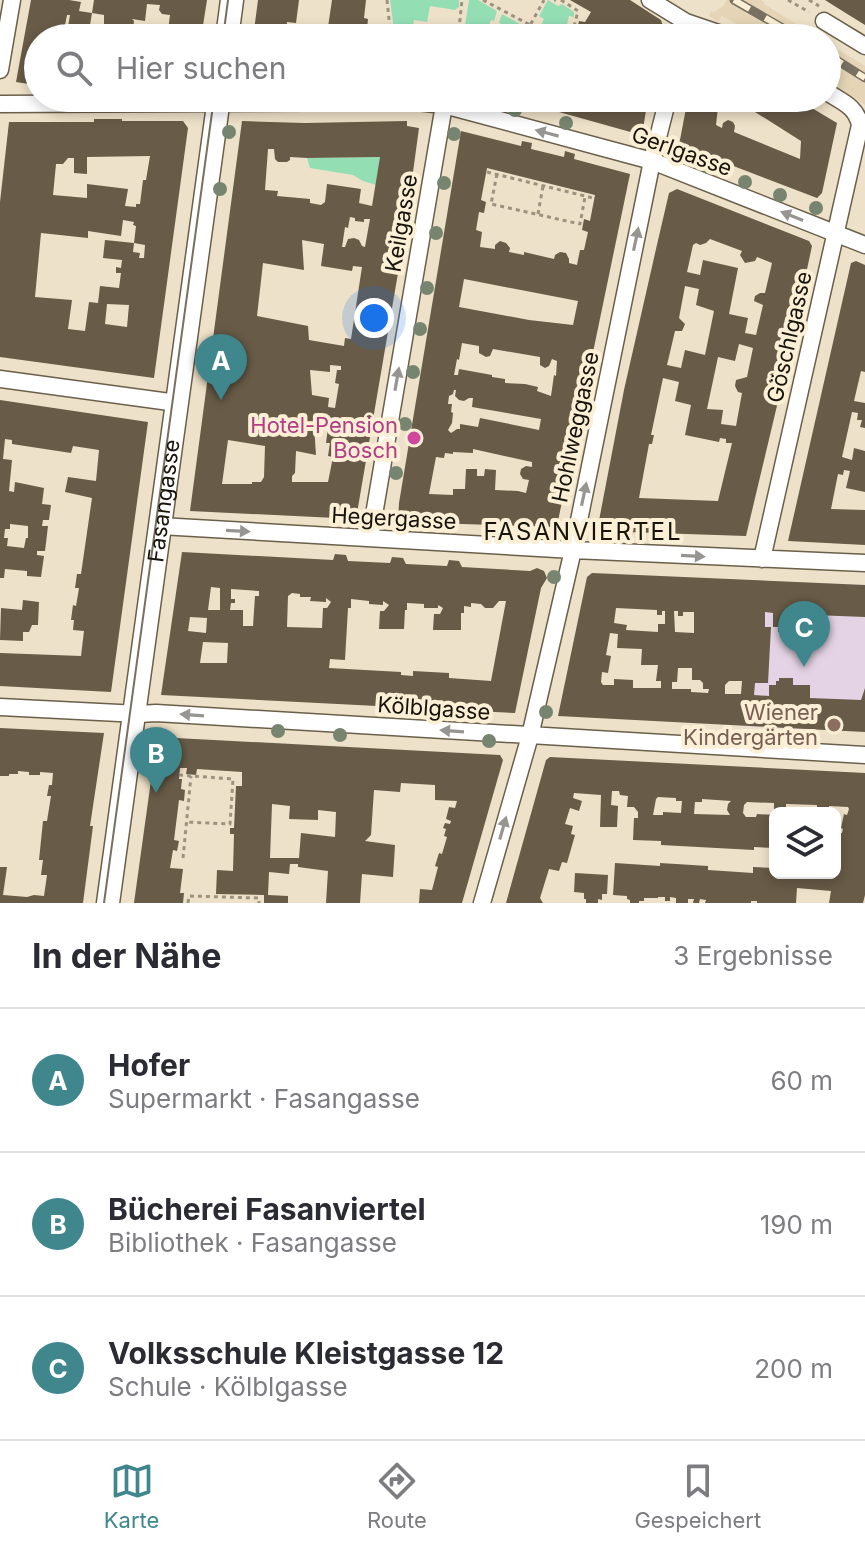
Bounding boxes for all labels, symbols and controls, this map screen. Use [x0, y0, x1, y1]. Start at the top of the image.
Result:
search box [24, 24, 841, 112]
icon: search [52, 46, 96, 90]
text: Hier suchen [116, 50, 286, 86]
street label: Gerlgasse [628, 121, 736, 181]
one-way arrow [534, 126, 559, 138]
street label: Keilgasse [380, 172, 422, 274]
one-way arrow [780, 209, 804, 222]
one-way arrow [631, 226, 643, 251]
street label: Göschlgasse [761, 269, 817, 405]
your location [354, 298, 394, 338]
pin: A [195, 334, 247, 400]
street label: Hohlweggasse [546, 349, 604, 505]
one-way arrow [392, 366, 404, 391]
place label: Hotel-Pension Bosch [250, 412, 398, 463]
marker: Hotel-Pension Bosch [405, 429, 423, 447]
street label: Fasangasse [142, 438, 185, 564]
one-way arrow [578, 481, 591, 506]
street label: Hegergasse [331, 502, 457, 534]
district label: FASANVIERTEL [484, 517, 682, 546]
one-way arrow [226, 525, 251, 538]
one-way arrow [681, 549, 706, 562]
pin: C [778, 601, 830, 667]
street label: Kölblgasse [377, 691, 491, 725]
place label: Wiener Kindergärten [683, 699, 818, 750]
one-way arrow [179, 708, 204, 721]
marker: Wiener Kindergärten [825, 716, 843, 734]
one-way arrow [439, 724, 464, 737]
pin: B [130, 727, 182, 793]
map controls [769, 807, 841, 879]
button: layers [769, 807, 841, 879]
one-way arrow [498, 815, 510, 840]
text: In der Nähe [32, 935, 221, 976]
text: 3 Ergebnisse [673, 940, 833, 971]
text: Hofer [108, 1047, 190, 1083]
text: A [48, 1065, 68, 1096]
text: 60 m [770, 1065, 833, 1096]
text: Supermarkt · Fasangasse [108, 1083, 420, 1114]
text: Bücherei Fasanviertel [108, 1191, 426, 1227]
text: B [49, 1209, 67, 1240]
text: 190 m [760, 1209, 833, 1240]
text: Bibliothek · Fasangasse [108, 1227, 397, 1258]
text: Volksschule Kleistgasse 12 [108, 1335, 504, 1371]
text: C [48, 1353, 68, 1384]
text: 200 m [754, 1353, 833, 1384]
text: Schule · Kölblgasse [108, 1371, 348, 1402]
tab: Karte [104, 1459, 159, 1533]
tab: Route [367, 1459, 427, 1533]
tab: Gespeichert [634, 1459, 761, 1533]

